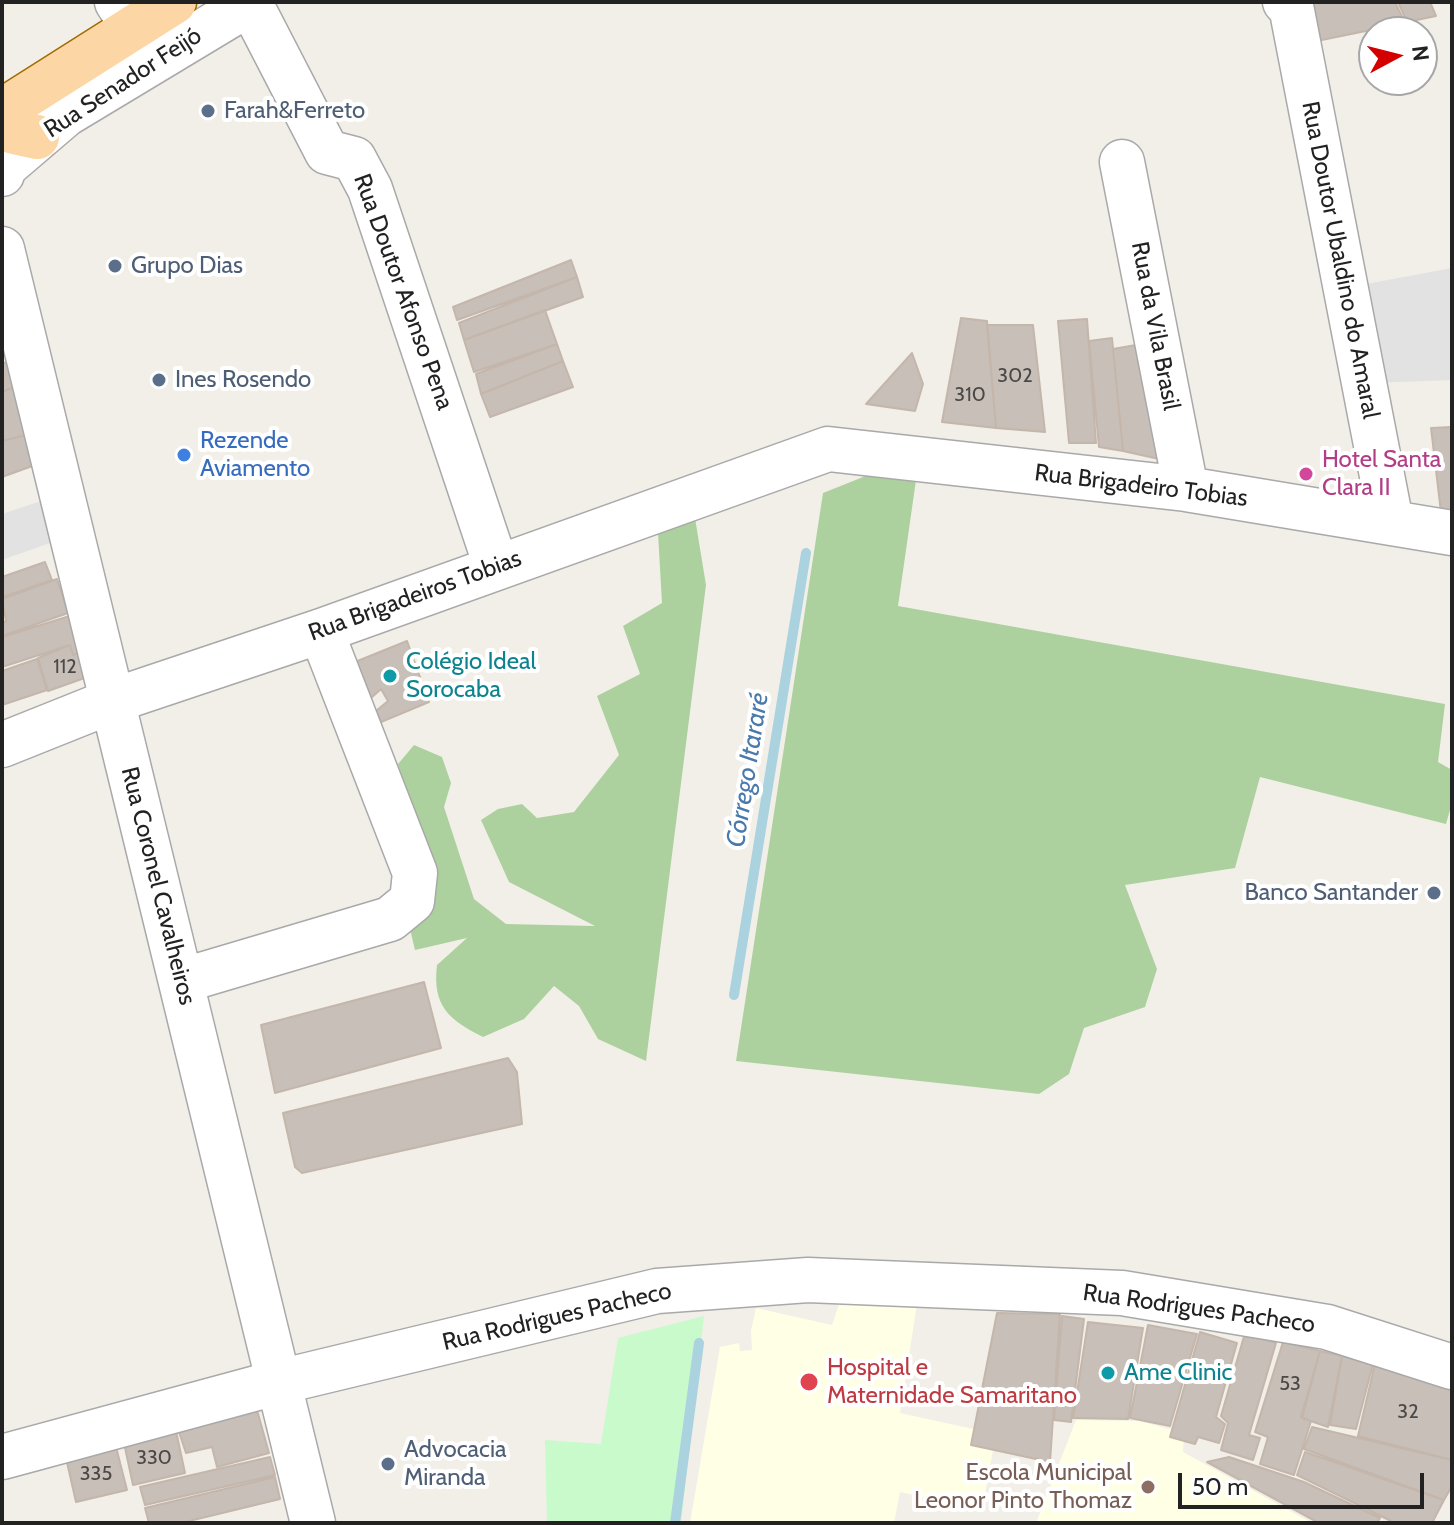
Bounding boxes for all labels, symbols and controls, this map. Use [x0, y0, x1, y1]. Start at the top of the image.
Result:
north arrow [1358, 16, 1438, 96]
street label: Rua Senador Feijó [39, 21, 207, 145]
text: N [1406, 44, 1435, 63]
place label: Farah&Ferreto [224, 97, 365, 125]
street label: Rua Doutor Ubaldino do Amaral [1295, 99, 1385, 421]
marker: Farah&Ferreto [199, 102, 217, 120]
street label: Rua Doutor Afonso Pena [347, 170, 459, 414]
street label: Rua da Vila Brasil [1125, 239, 1185, 413]
place label: Grupo Dias [131, 252, 243, 280]
marker: Grupo Dias [106, 257, 124, 275]
house number: 302 [997, 364, 1033, 388]
place label: Ines Rosendo [175, 366, 311, 394]
marker: Ines Rosendo [150, 371, 168, 389]
house number: 310 [954, 383, 986, 407]
place label: Rezende Aviamento [200, 427, 310, 483]
marker: Rezende Aviamento [175, 446, 193, 464]
place label: Hotel Santa Clara II [1322, 446, 1441, 502]
street label: Rua Brigadeiro Tobias [1033, 459, 1249, 513]
marker: Hotel Santa Clara II [1297, 465, 1315, 483]
street label: Rua Brigadeiros Tobias [305, 544, 525, 648]
place label: Colégio Ideal Sorocaba [406, 648, 536, 704]
house number: 112 [53, 655, 77, 679]
marker: Colégio Ideal Sorocaba [381, 667, 399, 685]
water label: Córrego Itararé [720, 691, 776, 849]
street label: Rua Coronel Cavalheiros [115, 764, 201, 1008]
place label: Banco Santander [1244, 879, 1418, 907]
marker: Banco Santander [1425, 884, 1443, 902]
street label: Rua Rodrigues Pacheco [440, 1277, 674, 1357]
street label: Rua Rodrigues Pacheco [1081, 1278, 1317, 1340]
place label: Hospital e Maternidade Samaritano [827, 1354, 1077, 1410]
place label: Ame Clinic [1124, 1359, 1232, 1387]
marker: Ame Clinic [1099, 1364, 1117, 1382]
marker: Hospital e Maternidade Samaritano [798, 1371, 820, 1393]
house number: 53 [1279, 1372, 1301, 1396]
house number: 32 [1397, 1400, 1419, 1424]
place label: Advocacia Miranda [404, 1436, 507, 1492]
house number: 330 [136, 1446, 172, 1470]
marker: Advocacia Miranda [379, 1455, 397, 1473]
scale bar [1182, 1457, 1428, 1507]
place label: Escola Municipal Leonor Pinto Thomaz [914, 1459, 1132, 1515]
house number: 335 [80, 1462, 112, 1486]
text: 50 m [1192, 1472, 1248, 1501]
marker: Escola Municipal Leonor Pinto Thomaz [1139, 1478, 1157, 1496]

